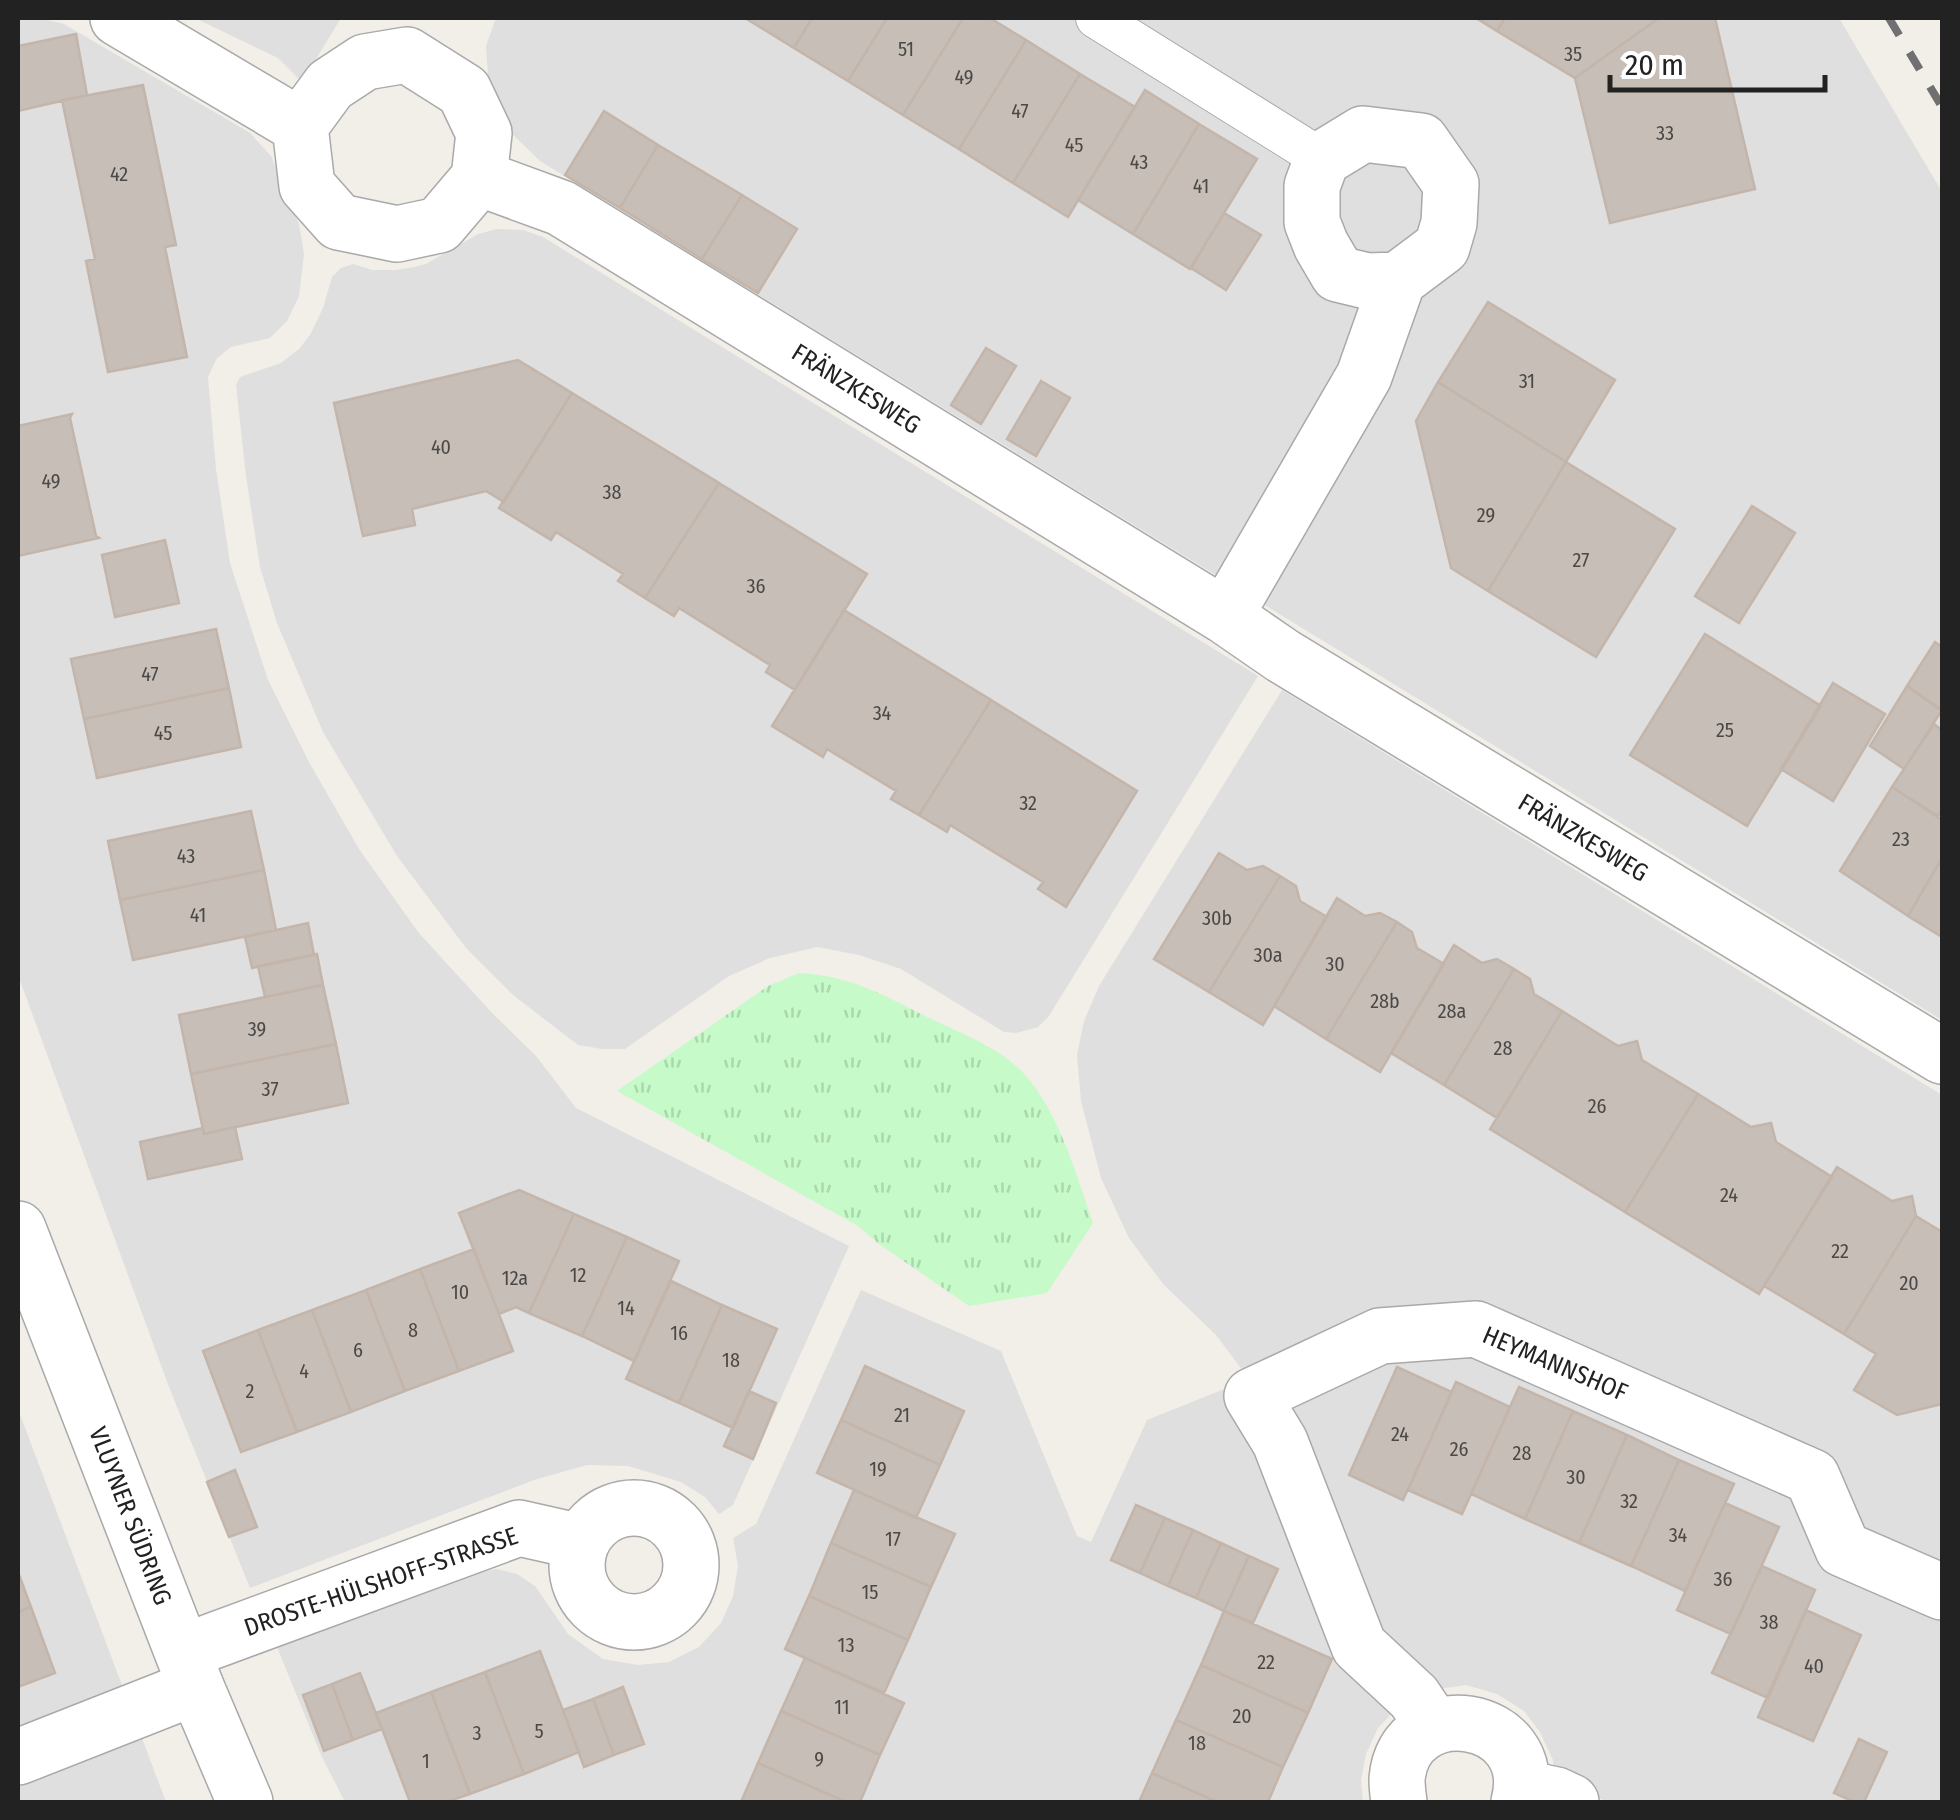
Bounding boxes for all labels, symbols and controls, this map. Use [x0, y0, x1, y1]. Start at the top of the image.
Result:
scale bar [1610, 30, 1825, 92]
house number: 51 [898, 37, 914, 61]
house number: 35 [1564, 42, 1582, 66]
text: 20 m [1625, 47, 1684, 83]
house number: 49 [954, 65, 974, 89]
house number: 47 [1011, 99, 1029, 123]
house number: 33 [1656, 121, 1674, 145]
house number: 45 [1065, 133, 1083, 157]
house number: 43 [1130, 150, 1148, 174]
house number: 42 [110, 162, 128, 186]
house number: 41 [1193, 174, 1209, 198]
street label: FRÄNZKESWEG [786, 338, 926, 440]
house number: 31 [1519, 369, 1535, 393]
house number: 40 [431, 435, 451, 459]
house number: 49 [41, 469, 61, 493]
house number: 38 [602, 480, 622, 504]
house number: 29 [1477, 503, 1495, 527]
house number: 27 [1573, 548, 1589, 572]
house number: 36 [747, 574, 766, 598]
house number: 47 [141, 662, 159, 686]
house number: 34 [873, 701, 892, 725]
house number: 25 [1716, 718, 1734, 742]
house number: 45 [154, 721, 172, 745]
street label: FRÄNZKESWEG [1513, 788, 1653, 888]
house number: 32 [1019, 791, 1037, 815]
house number: 23 [1892, 827, 1910, 851]
house number: 43 [177, 844, 195, 868]
house number: 41 [190, 903, 206, 927]
house number: 30b [1202, 906, 1232, 930]
house number: 30a [1253, 943, 1283, 967]
house number: 30 [1325, 952, 1345, 976]
house number: 28b [1370, 989, 1400, 1013]
house number: 28a [1438, 999, 1466, 1023]
house number: 39 [248, 1017, 266, 1041]
house number: 28 [1494, 1036, 1512, 1060]
house number: 37 [261, 1077, 279, 1101]
house number: 26 [1588, 1094, 1606, 1118]
house number: 24 [1720, 1183, 1738, 1207]
house number: 22 [1831, 1239, 1849, 1263]
house number: 12 [570, 1263, 586, 1287]
house number: 12a [502, 1266, 528, 1290]
house number: 20 [1899, 1271, 1919, 1295]
house number: 10 [451, 1280, 469, 1304]
house number: 14 [617, 1296, 635, 1320]
house number: 8 [408, 1318, 418, 1342]
street label: HEYMANNSHOF [1478, 1320, 1632, 1408]
house number: 16 [670, 1321, 688, 1345]
house number: 6 [353, 1338, 363, 1362]
house number: 18 [722, 1348, 740, 1372]
house number: 4 [299, 1359, 309, 1383]
house number: 2 [246, 1379, 255, 1403]
house number: 21 [894, 1403, 910, 1427]
street label: VLUYNER SÜDRING [82, 1422, 179, 1609]
house number: 24 [1391, 1422, 1409, 1446]
house number: 26 [1450, 1437, 1468, 1461]
house number: 28 [1513, 1441, 1531, 1465]
house number: 19 [869, 1457, 887, 1481]
house number: 30 [1566, 1465, 1586, 1489]
house number: 32 [1620, 1489, 1638, 1513]
street label: DROSTE-HÜLSHOFF-STRASSE [240, 1520, 522, 1643]
house number: 34 [1669, 1523, 1688, 1547]
house number: 17 [885, 1527, 901, 1551]
house number: 36 [1714, 1567, 1733, 1591]
house number: 15 [862, 1580, 878, 1604]
house number: 38 [1759, 1610, 1779, 1634]
house number: 13 [838, 1633, 854, 1657]
house number: 22 [1257, 1650, 1275, 1674]
house number: 40 [1804, 1654, 1824, 1678]
house number: 11 [834, 1695, 850, 1719]
house number: 20 [1232, 1704, 1252, 1728]
house number: 5 [534, 1719, 544, 1743]
house number: 3 [472, 1721, 482, 1745]
house number: 18 [1188, 1731, 1206, 1755]
house number: 9 [814, 1747, 824, 1771]
house number: 1 [422, 1749, 430, 1773]

